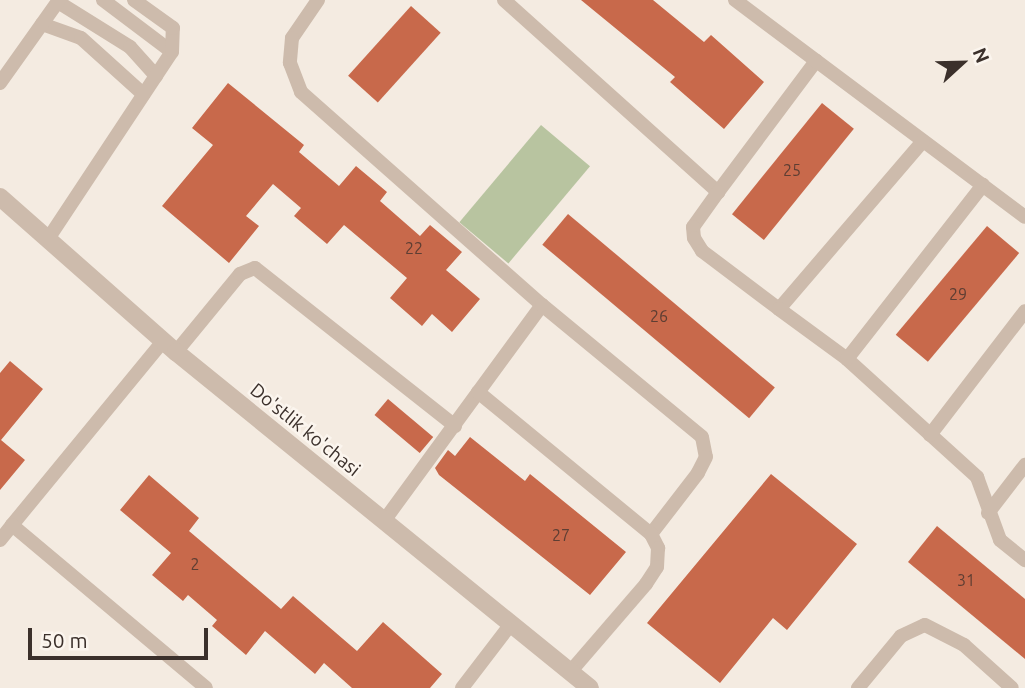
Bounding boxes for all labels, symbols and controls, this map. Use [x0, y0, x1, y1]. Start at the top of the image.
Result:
north arrow [927, 28, 997, 98]
text: N [969, 44, 994, 66]
house number: 25 [783, 160, 801, 180]
house number: 22 [405, 238, 423, 258]
house number: 29 [949, 284, 967, 304]
house number: 26 [650, 306, 668, 326]
street label: Do'stlik ko'chasi [245, 379, 365, 481]
house number: 27 [552, 525, 570, 545]
house number: 2 [190, 554, 200, 574]
house number: 31 [957, 570, 975, 590]
scale bar [32, 614, 212, 658]
text: 50 m [41, 628, 88, 652]

